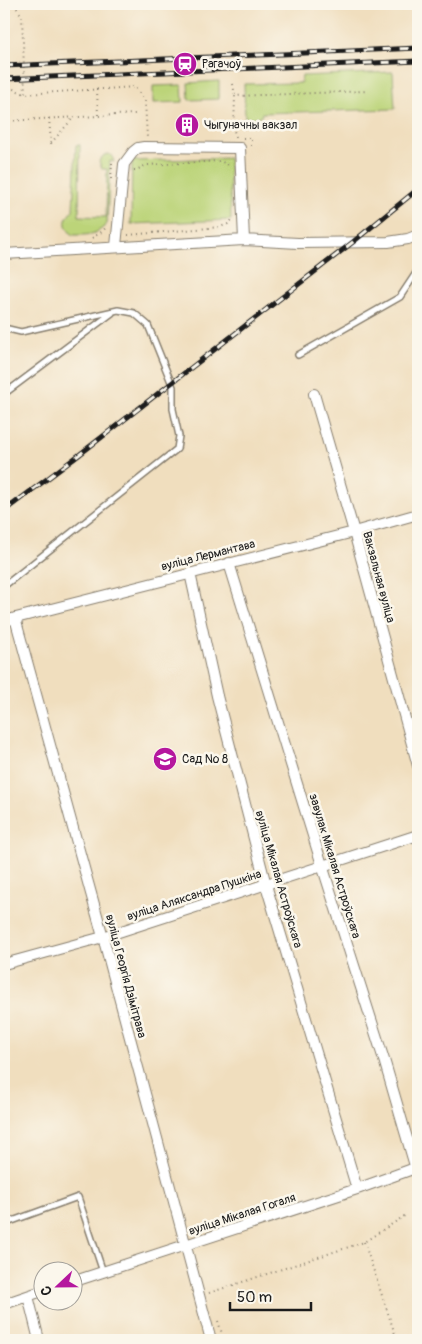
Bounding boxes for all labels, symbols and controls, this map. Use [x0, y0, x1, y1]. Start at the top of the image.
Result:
station icon: Рагачоў [172, 51, 198, 77]
place label: Рагачоў [202, 57, 241, 72]
building icon: Чыгуначны вакзал [174, 112, 200, 138]
place label: Чыгуначны вакзал [204, 118, 297, 133]
street label: Вакзальная вуліца [359, 530, 398, 625]
street label: вуліца Лермантава [159, 536, 257, 574]
school or university icon: Сад № 8 [152, 746, 178, 772]
place label: Сад № 8 [182, 752, 228, 767]
street label: завулак Мікалая Астроўскага [305, 792, 364, 941]
street label: вуліца Мікалая Астроўскага [252, 809, 305, 950]
street label: вуліца Аляксандра Пушкіна [125, 866, 264, 924]
street label: вуліца Георгія Дзімітрава [102, 913, 149, 1040]
street label: вуліца Мікалая Гогаля [187, 1190, 298, 1239]
north arrow [32, 1262, 82, 1312]
scale bar [230, 1279, 311, 1311]
text: С [37, 1283, 56, 1298]
text: 50 m [237, 1288, 272, 1307]

